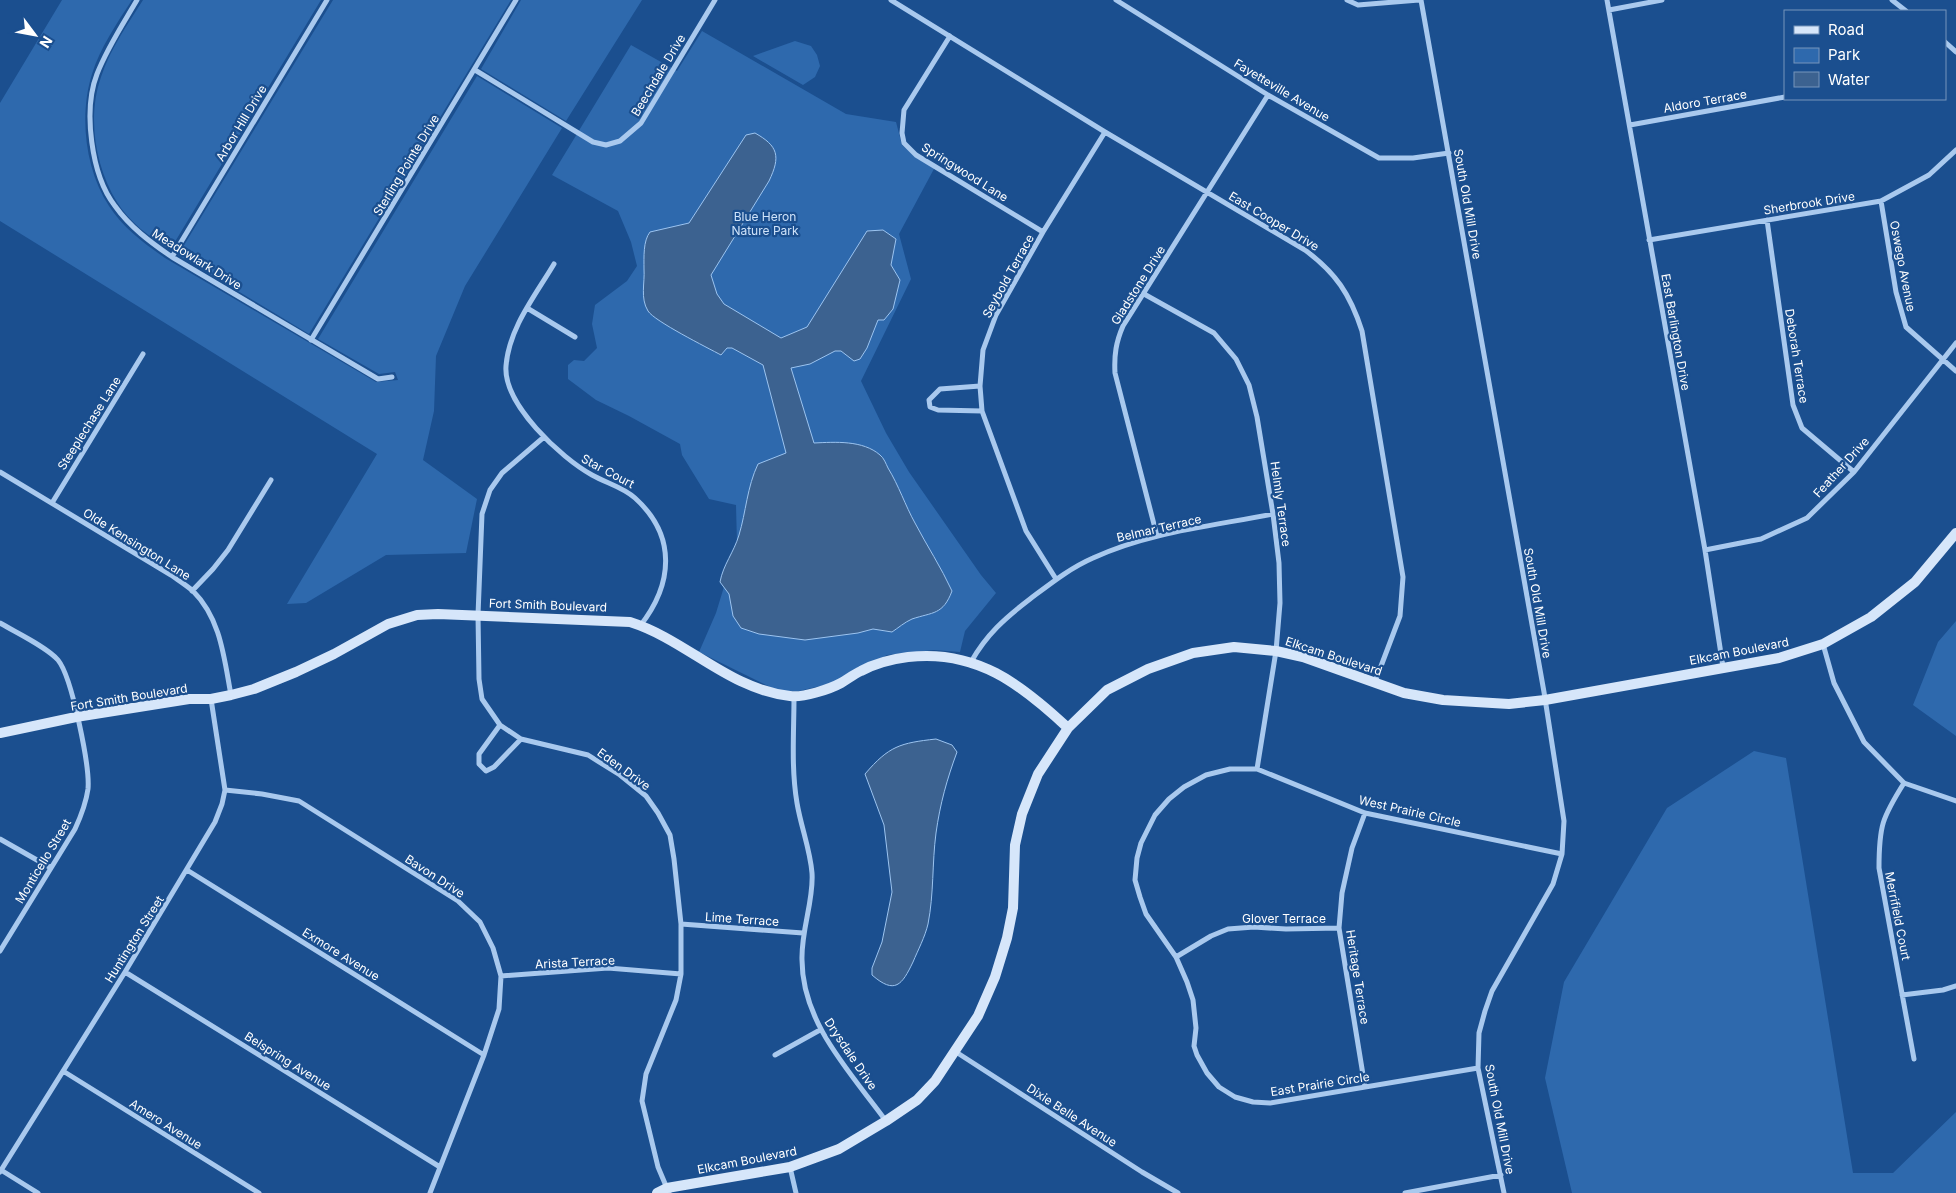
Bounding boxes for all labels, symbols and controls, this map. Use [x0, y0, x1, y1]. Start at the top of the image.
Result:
north arrow [10, 10, 60, 60]
legend [1784, 10, 1946, 100]
text: Road [1828, 20, 1864, 39]
street label: Beechdale Drive [628, 31, 688, 119]
text: N [36, 33, 56, 51]
text: Park [1828, 45, 1861, 64]
street label: Fayetteville Avenue [1231, 55, 1333, 125]
text: Water [1828, 70, 1870, 89]
street label: Arbor Hill Drive [212, 82, 270, 164]
street label: Aldoro Terrace [1662, 86, 1748, 116]
street label: Sterling Pointe Drive [370, 112, 442, 218]
street label: Springwood Lane [919, 139, 1011, 205]
street label: South Old Mill Drive [1451, 148, 1485, 260]
street label: East Cooper Drive [1226, 188, 1322, 254]
street label: Sherbrook Drive [1762, 188, 1856, 218]
park label: Blue Heron Nature Park [731, 209, 799, 238]
street label: Oswego Avenue [1887, 219, 1919, 313]
street label: Meadowlark Drive [149, 225, 245, 293]
street label: Seybold Terrace [979, 232, 1037, 320]
street label: Gladstone Drive [1108, 243, 1168, 327]
street label: East Barlington Drive [1658, 272, 1694, 392]
street label: Deborah Terrace [1782, 308, 1812, 404]
street label: Steeplechase Lane [54, 373, 124, 473]
street label: Feather Drive [1810, 434, 1872, 500]
street label: Star Court [579, 451, 637, 491]
street label: Helmly Terrace [1268, 460, 1294, 548]
street label: Olde Kensington Lane [80, 505, 194, 583]
street label: Belmar Terrace [1115, 511, 1203, 545]
street label: South Old Mill Drive [1521, 547, 1555, 659]
street label: Fort Smith Boulevard [489, 595, 607, 615]
street label: Elkcam Boulevard [1284, 633, 1384, 679]
street label: Elkcam Boulevard [1688, 634, 1790, 668]
street label: Fort Smith Boulevard [69, 680, 189, 714]
street label: Eden Drive [595, 745, 653, 793]
street label: West Prairie Circle [1357, 792, 1463, 830]
street label: Monticello Street [12, 816, 74, 906]
street label: Bavon Drive [402, 851, 468, 901]
street label: Merrifield Court [1882, 870, 1914, 962]
street label: Huntington Street [101, 893, 167, 985]
street label: Lime Terrace [704, 909, 780, 929]
street label: Glover Terrace [1242, 911, 1326, 926]
street label: Exmore Avenue [300, 924, 382, 984]
street label: Heritage Terrace [1343, 929, 1373, 1025]
street label: Arista Terrace [535, 952, 615, 972]
street label: Drysdale Drive [821, 1015, 881, 1093]
street label: Belspring Avenue [242, 1028, 334, 1094]
street label: South Old Mill Drive [1482, 1063, 1518, 1175]
street label: East Prairie Circle [1269, 1069, 1371, 1099]
street label: Dixie Belle Avenue [1024, 1080, 1120, 1150]
street label: Amero Avenue [127, 1096, 205, 1152]
street label: Elkcam Boulevard [696, 1143, 798, 1177]

